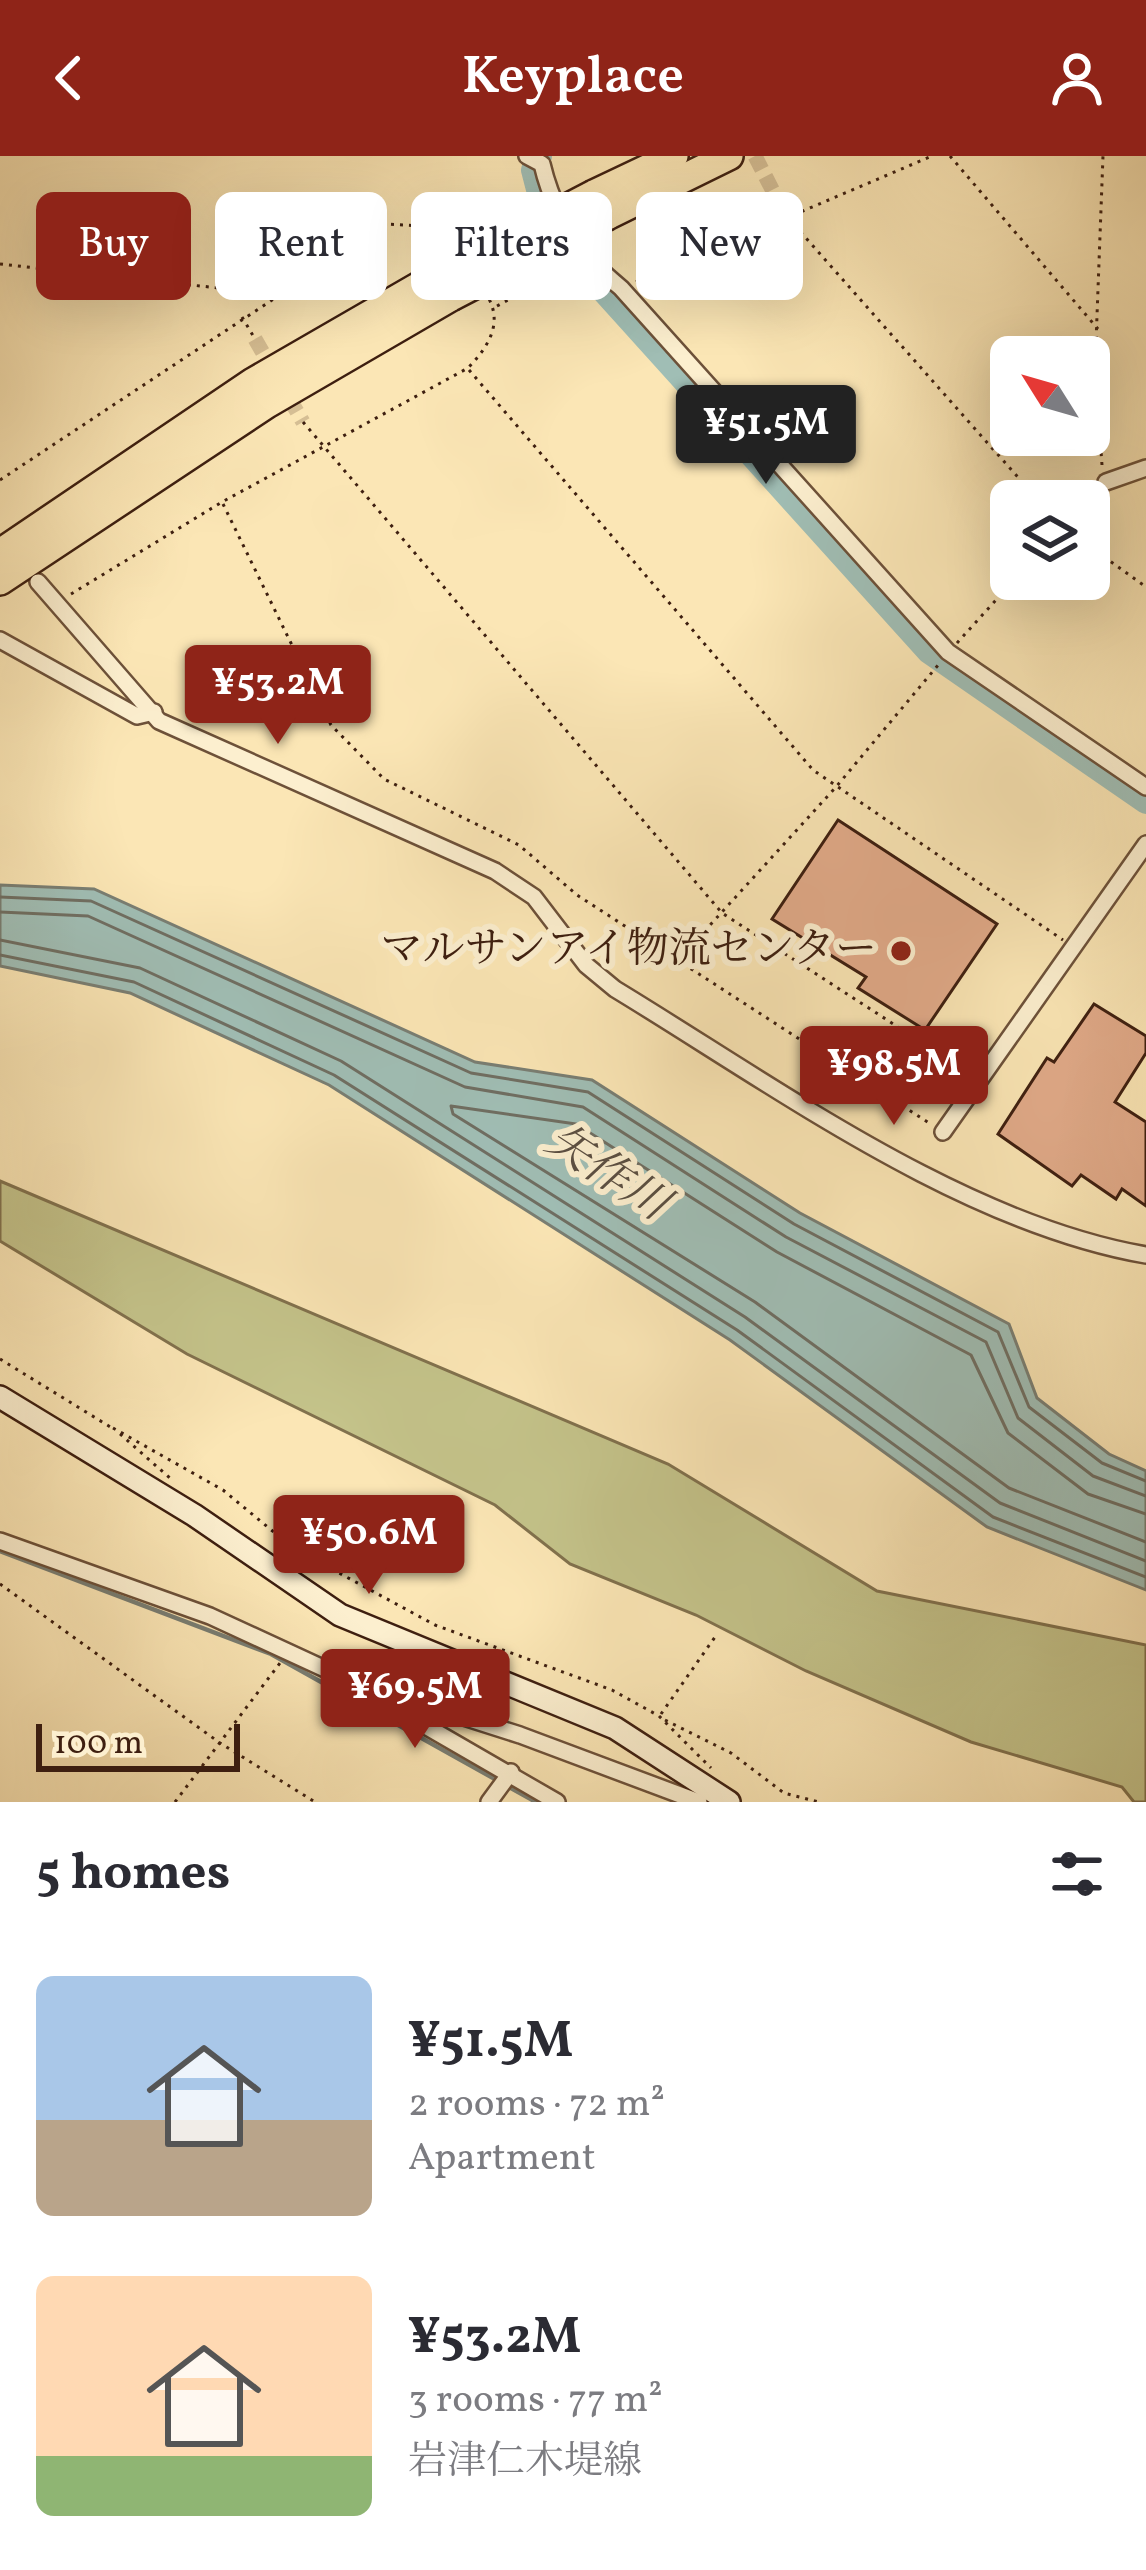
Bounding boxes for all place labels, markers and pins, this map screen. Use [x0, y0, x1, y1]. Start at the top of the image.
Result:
pin: ¥51.5M [668, 385, 864, 487]
pin: ¥53.2M [180, 645, 376, 747]
place label: マルサンアイ物流センター [381, 922, 877, 981]
marker: マルサンアイ物流センター [888, 938, 914, 964]
pin: ¥98.5M [796, 1026, 992, 1128]
pin: ¥50.6M [271, 1495, 467, 1597]
pin: ¥69.5M [317, 1649, 513, 1751]

